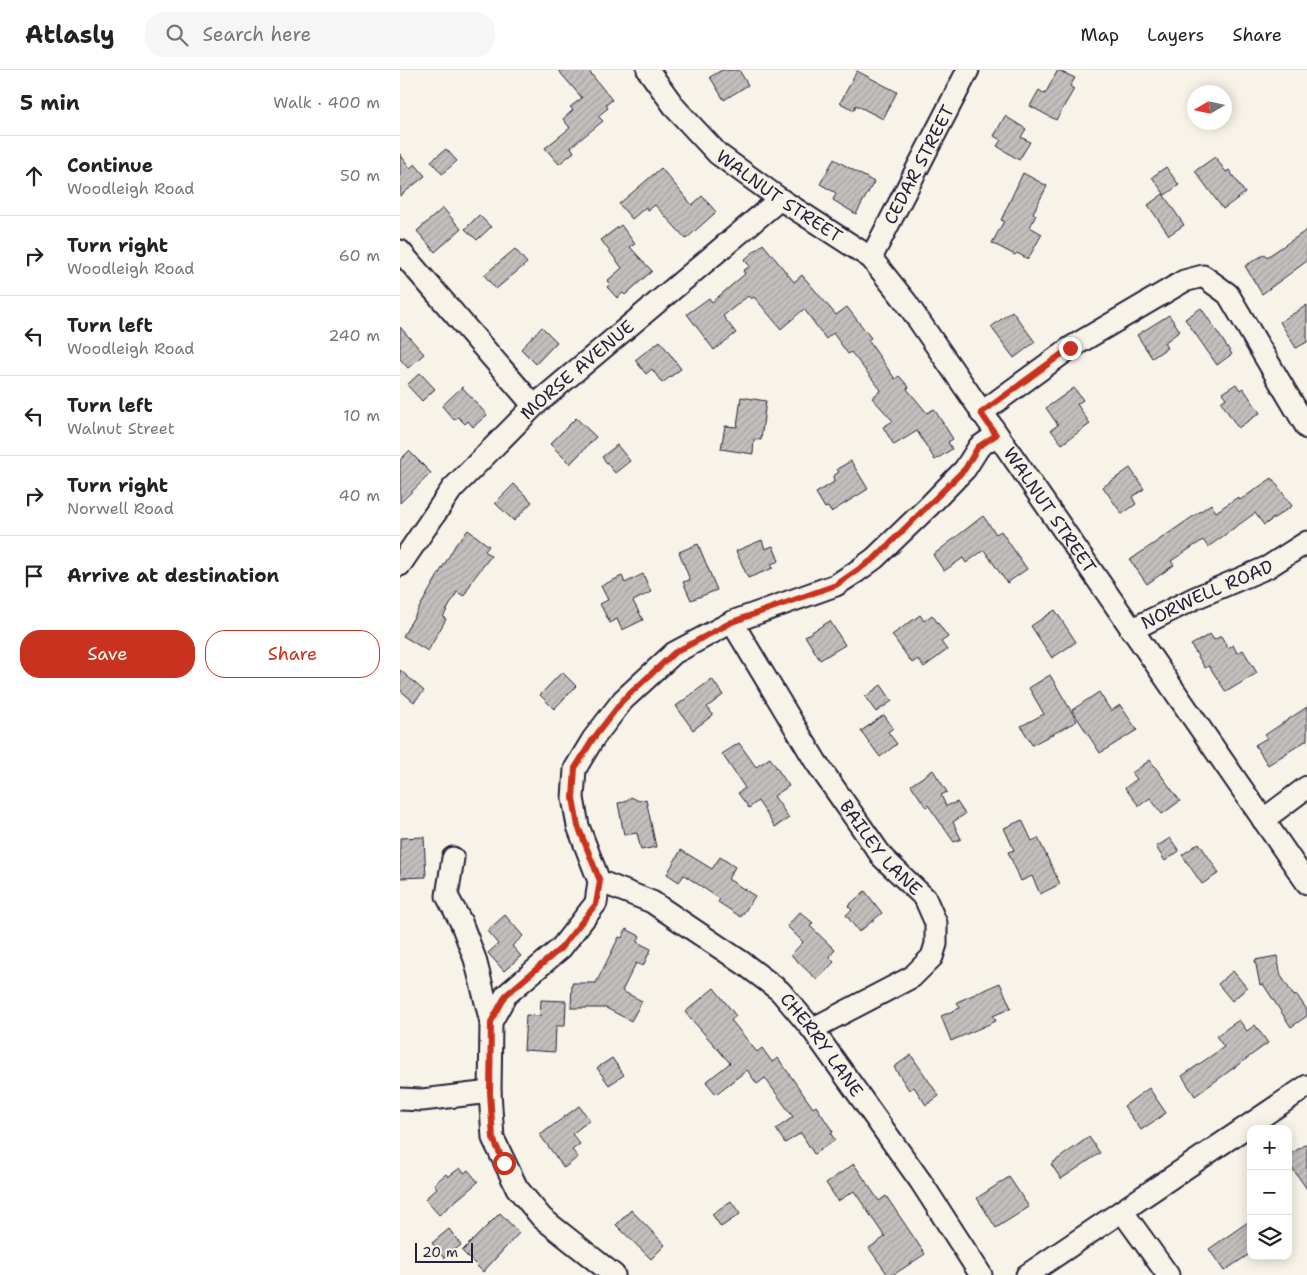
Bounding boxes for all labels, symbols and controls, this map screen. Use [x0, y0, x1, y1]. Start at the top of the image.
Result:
search box [145, 12, 495, 57]
text: Atlasly [25, 19, 115, 51]
icon: search [163, 21, 191, 49]
text: Search here [203, 22, 311, 47]
text: Map [1081, 23, 1119, 47]
text: Layers [1147, 23, 1204, 47]
text: Share [1232, 23, 1282, 47]
north arrow [1187, 85, 1232, 130]
text: 5 min [20, 89, 80, 117]
text: Walk · 400 m [273, 92, 380, 113]
street label: CEDAR STREET [878, 101, 960, 229]
street label: WALNUT STREET [711, 145, 847, 248]
text: Continue [67, 153, 153, 178]
icon: ahead [20, 162, 48, 190]
text: 50 m [340, 165, 380, 186]
text: Woodleigh Road [67, 178, 194, 199]
text: Turn right [67, 233, 168, 258]
icon: right [20, 242, 48, 270]
text: 60 m [339, 245, 380, 266]
text: Woodleigh Road [67, 258, 194, 279]
text: Turn left [67, 313, 153, 338]
street label: MORSE AVENUE [515, 315, 639, 425]
icon: left [20, 322, 48, 350]
text: 240 m [328, 325, 380, 346]
route end [1059, 337, 1082, 360]
text: Woodleigh Road [67, 338, 194, 359]
text: Turn left [67, 393, 153, 418]
icon: left [20, 402, 48, 430]
text: 10 m [343, 405, 380, 426]
text: Walnut Street [67, 418, 175, 439]
street label: WALNUT STREET [998, 443, 1102, 578]
text: Turn right [67, 473, 168, 498]
icon: right [20, 482, 48, 510]
text: 40 m [338, 485, 380, 506]
text: Norwell Road [67, 498, 174, 519]
street label: NORWELL ROAD [1137, 554, 1277, 635]
icon: arrive [20, 562, 48, 590]
text: Arrive at destination [67, 563, 279, 588]
button: Save [20, 630, 195, 678]
button: Share [205, 630, 380, 678]
street label: BAILEY LANE [834, 795, 927, 901]
street label: CHERRY LANE [775, 988, 869, 1102]
map controls [1247, 1125, 1292, 1260]
button: + [1247, 1125, 1292, 1170]
route start [493, 1152, 516, 1175]
button: − [1247, 1170, 1292, 1215]
button: layers [1247, 1215, 1292, 1260]
scale bar [415, 1240, 472, 1263]
text: 20 m [422, 1243, 458, 1261]

